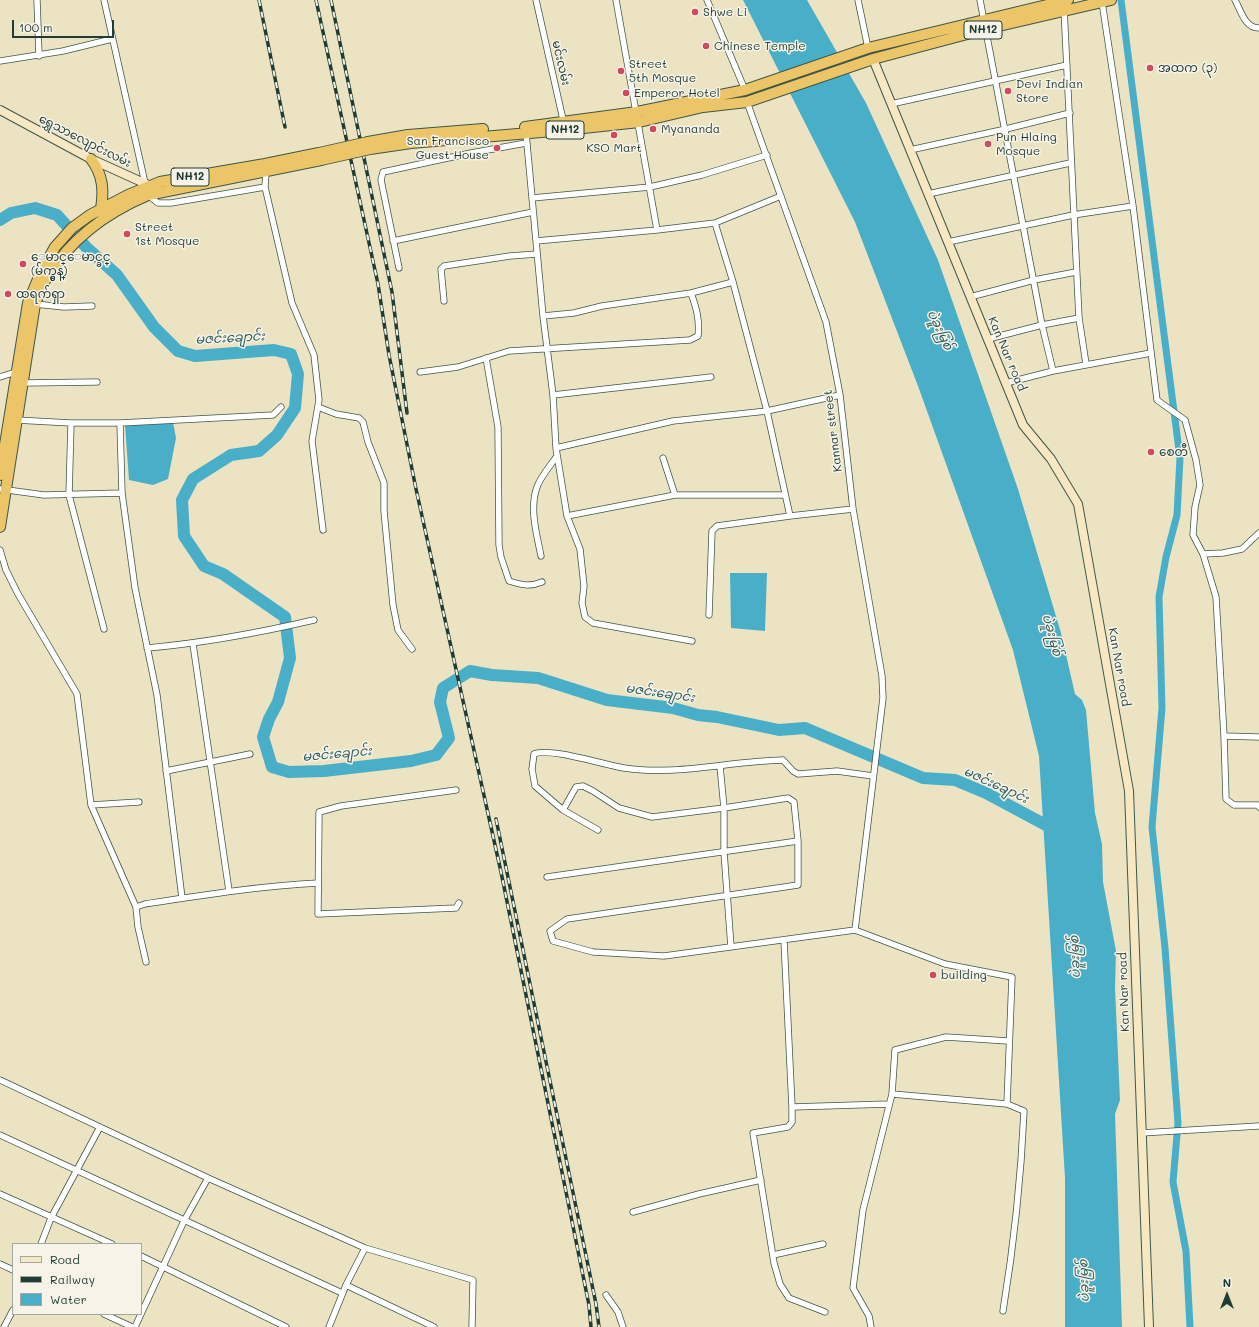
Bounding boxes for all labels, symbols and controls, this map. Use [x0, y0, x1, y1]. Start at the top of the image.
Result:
place label: Shwe Li [703, 5, 747, 19]
marker: Shwe Li [690, 7, 700, 17]
scale bar [14, 12, 116, 38]
text: 100 m [19, 19, 53, 35]
road number: NH12 [964, 21, 1002, 39]
street label: မင်းလမ်း [549, 39, 573, 87]
place label: Chinese Temple [714, 39, 806, 53]
marker: Chinese Temple [701, 41, 711, 51]
place label: Street 5th Mosque [629, 57, 696, 85]
place label: အထက (၃) [1158, 61, 1217, 75]
marker: အထက (၃) [1145, 63, 1155, 73]
marker: Street 5th Mosque [616, 66, 626, 76]
place label: Devi Indian Store [1016, 77, 1083, 105]
place label: Emperor Hotel [634, 86, 720, 100]
marker: Devi Indian Store [1003, 86, 1013, 96]
marker: Emperor Hotel [621, 88, 631, 98]
street label: ရွှေသာလျောင်းလမ်း [36, 111, 134, 171]
road number: NH12 [546, 121, 584, 139]
place label: Myananda [661, 122, 720, 136]
marker: Myananda [648, 124, 658, 134]
marker: KSO Mart [609, 130, 619, 140]
place label: Pun Hlaing Mosque [996, 130, 1057, 158]
place label: San Francisco Guest House [407, 134, 489, 162]
marker: Pun Hlaing Mosque [983, 139, 993, 149]
place label: KSO Mart [586, 141, 642, 155]
marker: San Francisco Guest House [492, 143, 502, 153]
road number: NH12 [171, 168, 209, 186]
place label: Street 1st Mosque [135, 220, 200, 248]
marker: Street 1st Mosque [122, 229, 132, 239]
place label: ေမာင္ေမာင္ခင္ (မ်က္မွန္) [31, 250, 111, 278]
marker: ေမာင္ေမာင္ခင္ (မ်က္မွန္) [18, 259, 28, 269]
place label: ထရက်ရှာ [16, 287, 65, 301]
marker: ထရက်ရှာ [3, 289, 13, 299]
water label: ပဲခူးမြစ် [924, 307, 956, 353]
street label: Kan Nar road [985, 315, 1029, 393]
water label: မဇင်းချောင်း [195, 328, 265, 348]
street label: Kannar street [821, 389, 845, 473]
place label: စေတီ [1159, 445, 1188, 459]
marker: စေတီ [1146, 447, 1156, 457]
water label: ပဲခူးမြစ် [1039, 612, 1065, 658]
street label: Kan Nar road [1105, 627, 1133, 707]
water label: မဇင်းချောင်း [624, 680, 696, 706]
water label: မဇင်းချောင်း [302, 743, 372, 765]
water label: မဇင်းချောင်း [961, 763, 1031, 807]
water label: ပဲခူးမြစ် [1066, 935, 1084, 979]
street label: Kan Nar road [1115, 952, 1133, 1032]
place label: building [941, 968, 987, 982]
marker: building [928, 970, 938, 980]
legend [12, 1243, 142, 1315]
text: Road [50, 1251, 80, 1267]
water label: ပဲခူးမြစ် [1075, 1259, 1093, 1303]
text: Railway [50, 1271, 95, 1287]
north arrow [1207, 1275, 1247, 1315]
text: N [1223, 1275, 1231, 1290]
text: Water [50, 1291, 87, 1307]

